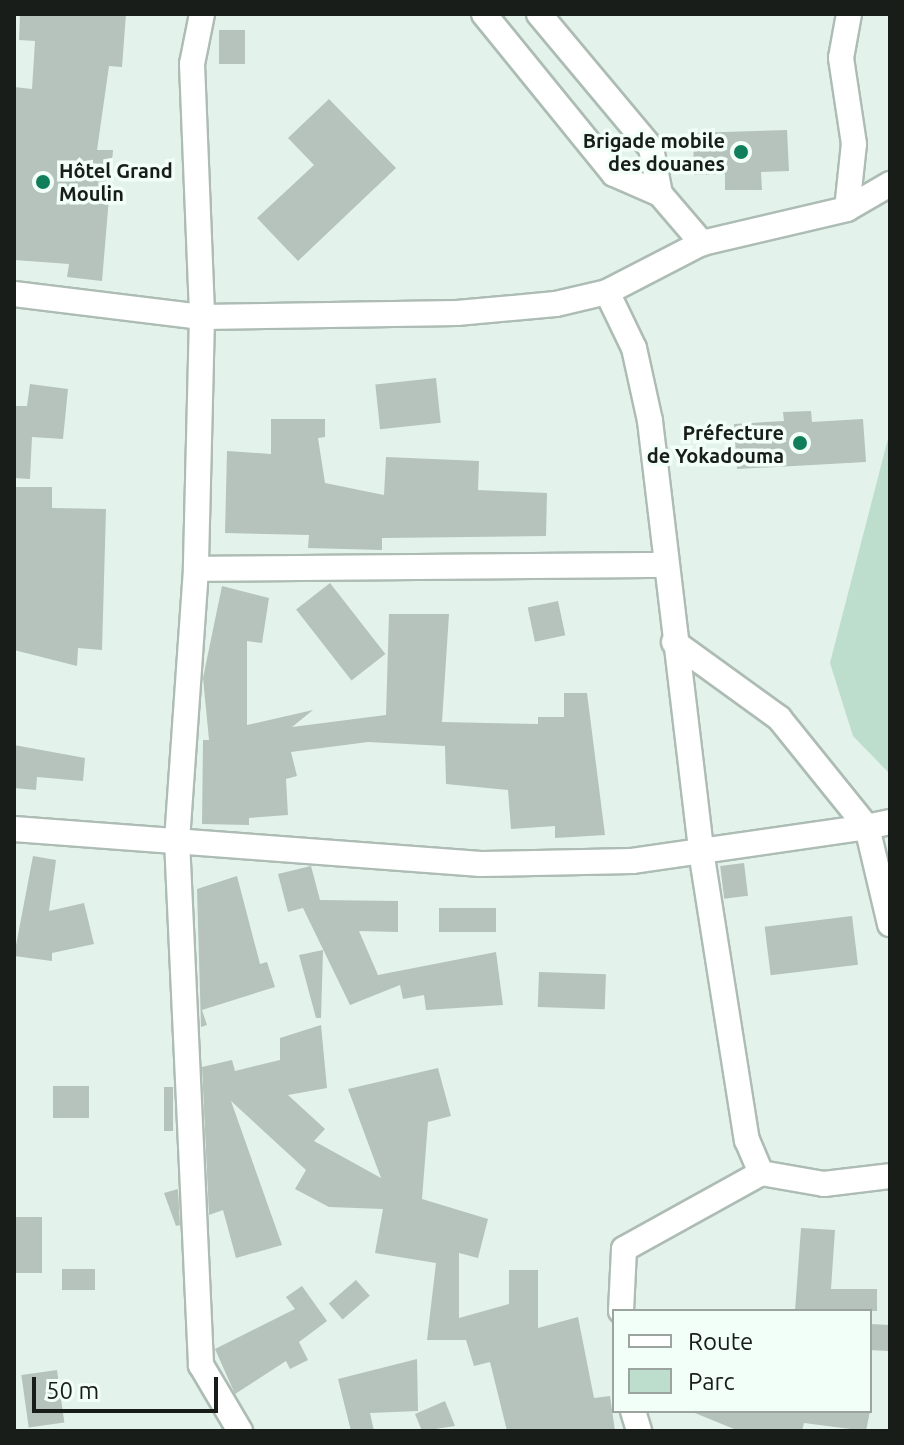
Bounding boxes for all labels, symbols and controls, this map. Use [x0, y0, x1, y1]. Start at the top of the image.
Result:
place label: Brigade mobile des douanes [583, 128, 725, 175]
marker: Brigade mobile des douanes [732, 143, 750, 161]
place label: Hôtel Grand Moulin [59, 158, 173, 205]
marker: Hôtel Grand Moulin [34, 173, 52, 191]
place label: Préfecture de Yokadouma [647, 420, 784, 467]
marker: Préfecture de Yokadouma [791, 434, 809, 452]
legend [612, 1309, 872, 1413]
text: Route [688, 1328, 753, 1355]
scale bar [36, 1361, 222, 1411]
text: Parc [688, 1368, 735, 1395]
text: 50 m [46, 1377, 99, 1404]

